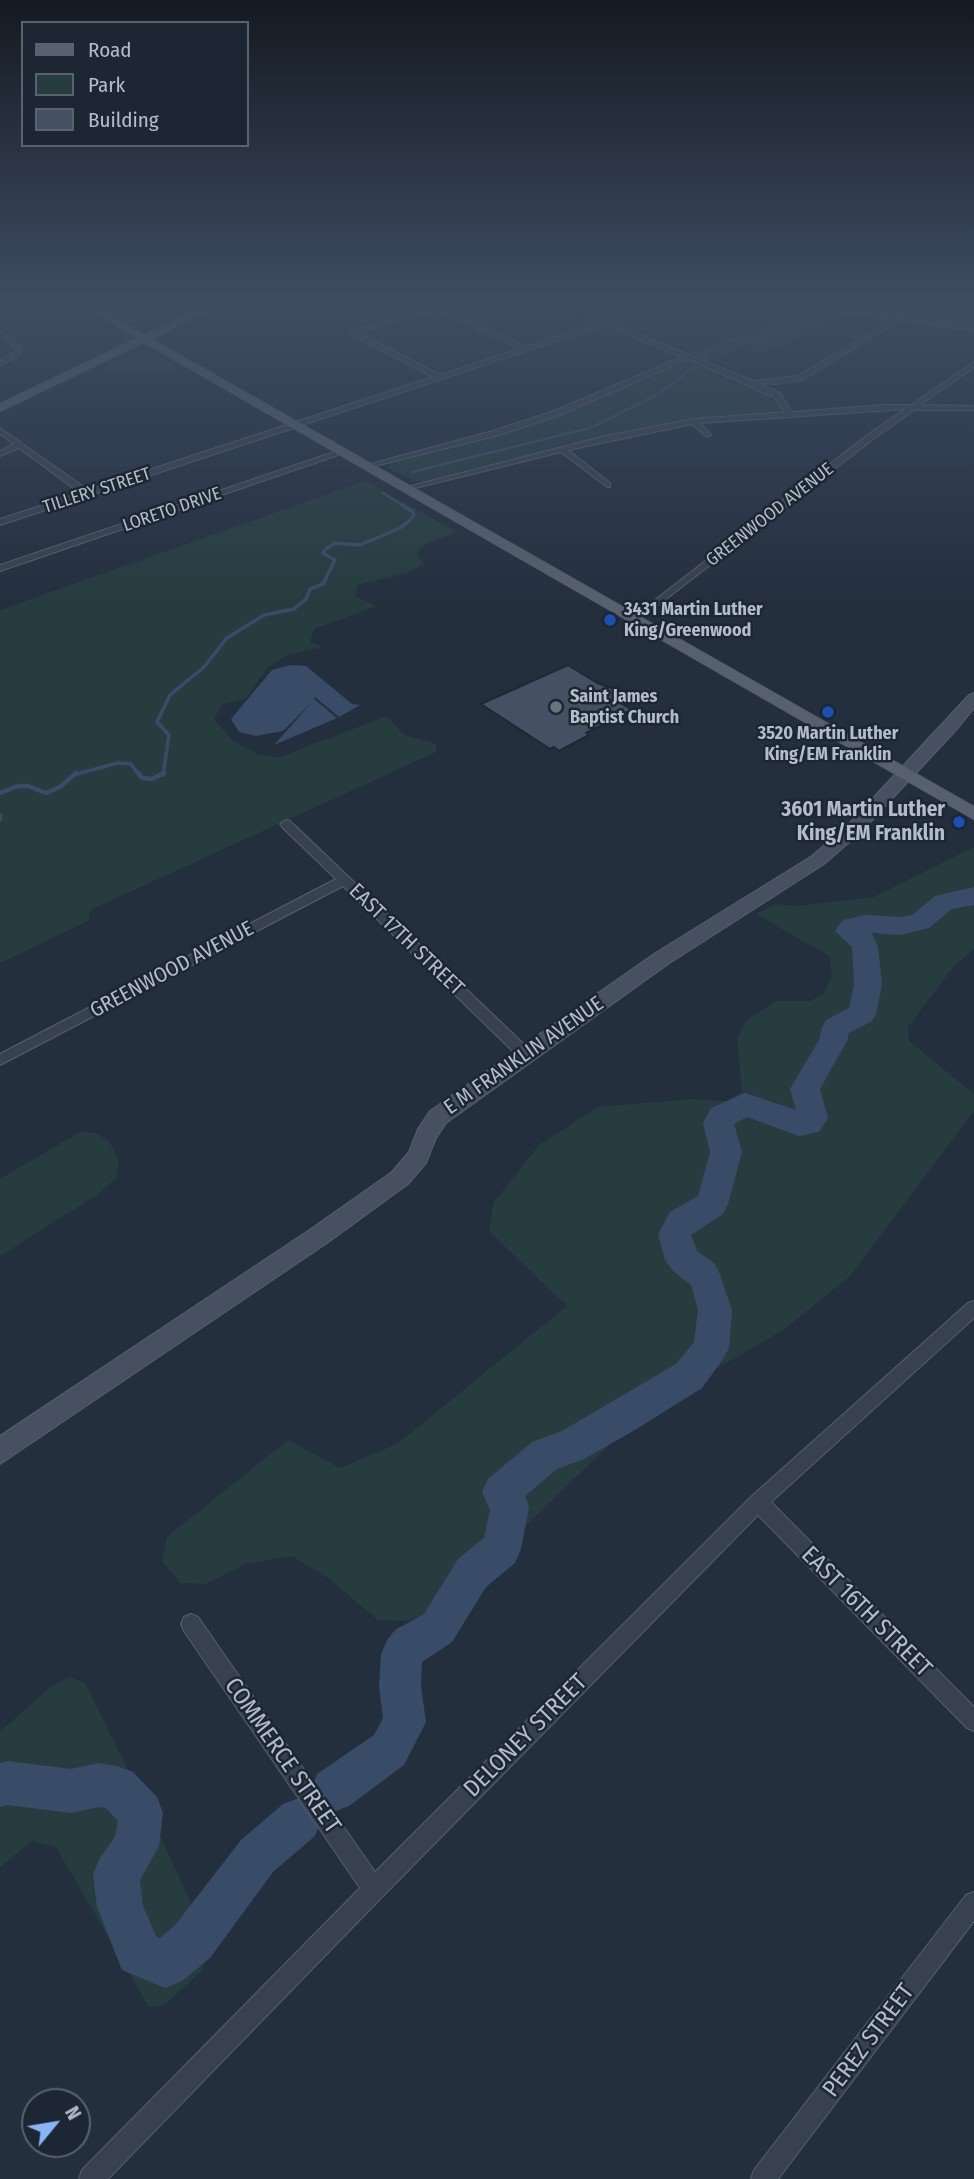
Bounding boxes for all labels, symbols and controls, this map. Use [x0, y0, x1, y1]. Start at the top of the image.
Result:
legend [21, 21, 248, 147]
text: Road [88, 37, 132, 63]
text: Park [88, 72, 125, 98]
text: Building [88, 107, 159, 133]
street label: GREENWOOD AVENUE [702, 459, 838, 571]
street label: TILLERY STREET [40, 463, 154, 519]
street label: LORETO DRIVE [120, 483, 224, 537]
place label: 3431 Martin Luther King/Greenwood [624, 599, 763, 642]
marker: 3431 Martin Luther King/Greenwood [602, 612, 618, 628]
place label: Saint James Baptist Church [570, 686, 679, 728]
marker: Saint James Baptist Church [548, 699, 564, 715]
marker: 3520 Martin Luther King/EM Franklin [820, 704, 836, 720]
place label: 3520 Martin Luther King/EM Franklin [758, 723, 898, 766]
place label: 3601 Martin Luther King/EM Franklin [781, 797, 945, 847]
marker: 3601 Martin Luther King/EM Franklin [951, 814, 967, 830]
street label: EAST 17TH STREET [343, 879, 469, 1001]
street label: GREENWOOD AVENUE [86, 916, 258, 1024]
street label: E M FRANKLIN AVENUE [439, 991, 609, 1121]
street label: EAST 16TH STREET [795, 1541, 937, 1683]
street label: DELONEY STREET [458, 1668, 594, 1804]
street label: COMMERCE STREET [218, 1673, 346, 1839]
street label: PEREZ STREET [817, 1979, 921, 2103]
north arrow [21, 2088, 91, 2158]
text: N [60, 2103, 86, 2124]

